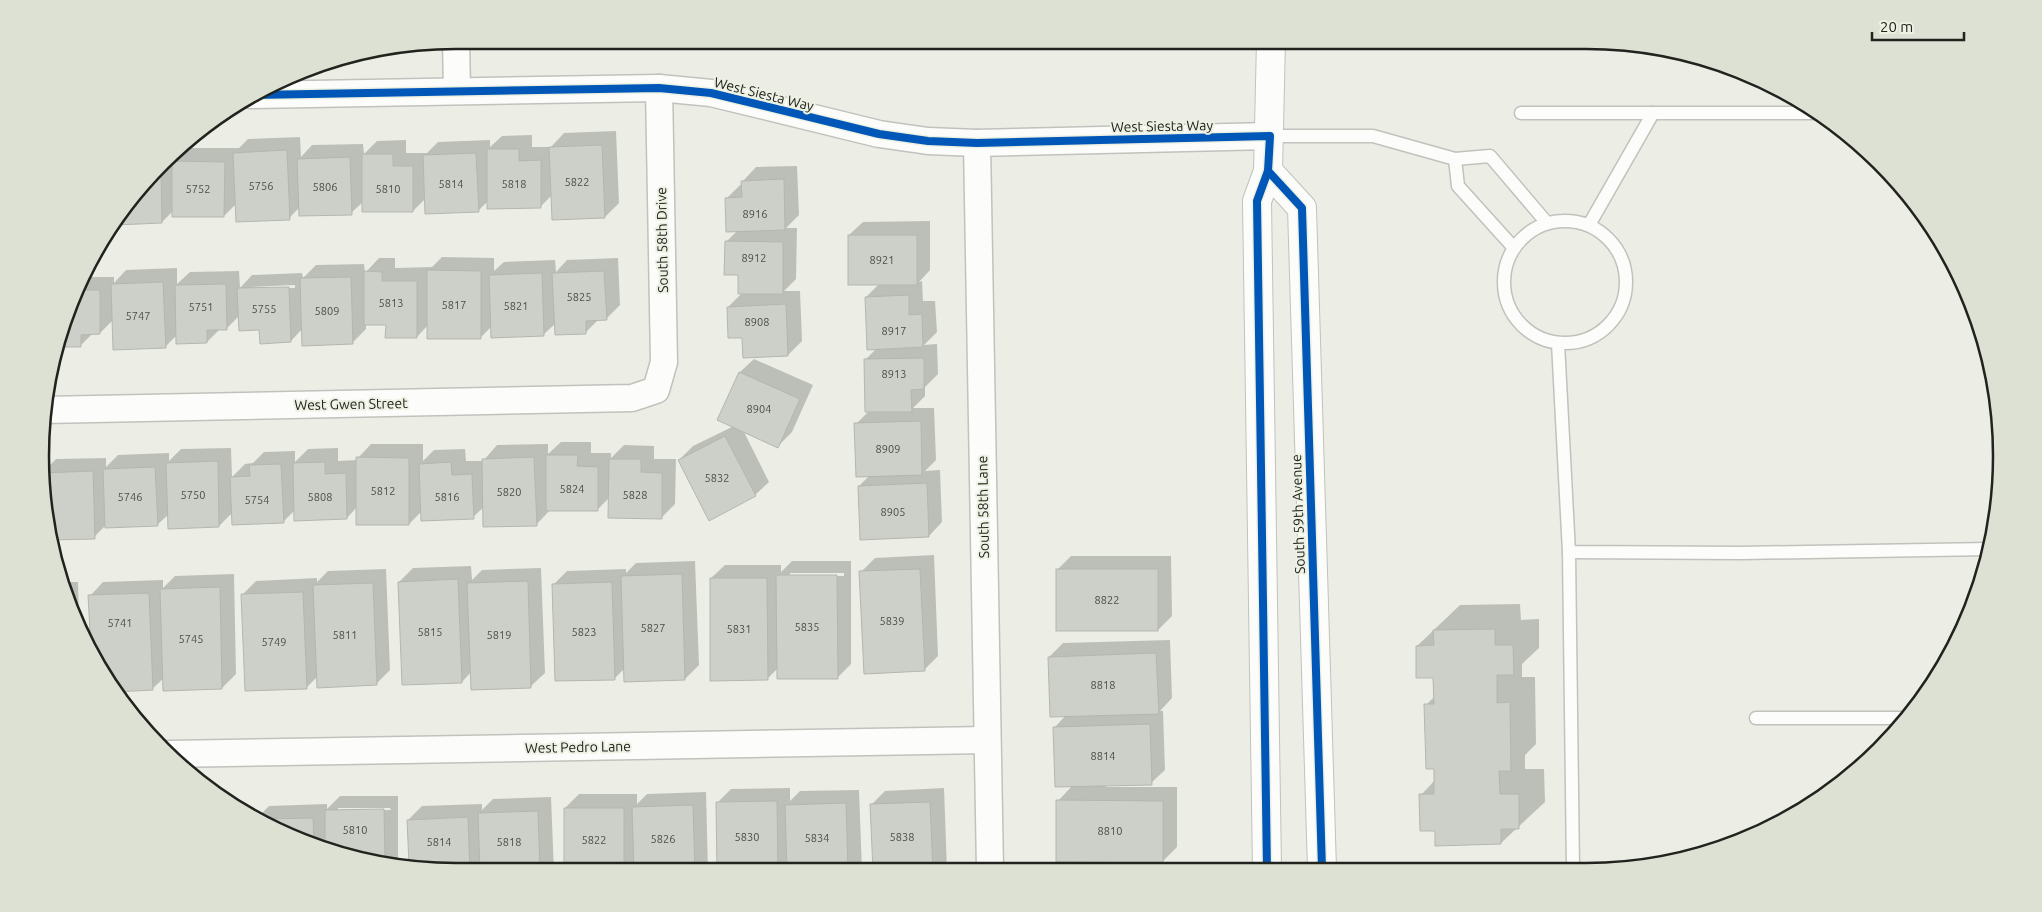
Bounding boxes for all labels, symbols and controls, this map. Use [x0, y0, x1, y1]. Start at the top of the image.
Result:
scale bar [1872, 10, 1964, 42]
text: 20 m [1880, 18, 1913, 35]
street label: West Siesta Way [712, 74, 816, 114]
street label: West Siesta Way [1111, 117, 1214, 135]
house number: 5822 [565, 176, 589, 188]
house number: 5814 [439, 178, 463, 190]
house number: 5818 [502, 178, 526, 190]
house number: 5756 [249, 180, 273, 192]
house number: 5806 [313, 181, 337, 193]
house number: 5752 [186, 183, 210, 195]
house number: 5810 [376, 183, 400, 195]
street label: South 58th Drive [653, 187, 671, 293]
house number: 8916 [743, 208, 767, 220]
house number: 8912 [742, 252, 766, 264]
house number: 8921 [870, 254, 894, 266]
house number: 5825 [567, 291, 591, 303]
house number: 5813 [379, 297, 403, 309]
house number: 5817 [442, 299, 466, 311]
house number: 5821 [504, 300, 528, 312]
house number: 5751 [189, 301, 213, 313]
house number: 5755 [252, 303, 276, 315]
house number: 5809 [315, 305, 339, 317]
house number: 5747 [126, 310, 150, 322]
house number: 8908 [745, 316, 769, 328]
house number: 8917 [882, 325, 906, 337]
house number: 8913 [882, 368, 906, 380]
street label: West Gwen Street [294, 395, 408, 413]
house number: 8904 [747, 403, 771, 415]
house number: 8909 [876, 443, 900, 455]
street label: South 59th Avenue [1288, 454, 1308, 574]
street label: South 58th Lane [974, 455, 992, 559]
house number: 5832 [705, 472, 729, 484]
house number: 5824 [560, 483, 584, 495]
house number: 5812 [371, 485, 395, 497]
house number: 5820 [497, 486, 521, 498]
house number: 5750 [181, 489, 205, 501]
house number: 5828 [623, 489, 647, 501]
house number: 5746 [118, 491, 142, 503]
house number: 5808 [308, 491, 332, 503]
house number: 5816 [435, 491, 459, 503]
house number: 5754 [245, 494, 269, 506]
house number: 8905 [881, 506, 905, 518]
house number: 8822 [1095, 594, 1119, 606]
house number: 5839 [880, 615, 904, 627]
house number: 5741 [108, 617, 132, 629]
house number: 5835 [795, 621, 819, 633]
house number: 5827 [641, 622, 665, 634]
house number: 5831 [727, 623, 751, 635]
house number: 5815 [418, 626, 442, 638]
house number: 5823 [572, 626, 596, 638]
house number: 5811 [333, 629, 357, 641]
house number: 5819 [487, 629, 511, 641]
house number: 5745 [179, 633, 203, 645]
house number: 5749 [262, 636, 286, 648]
house number: 8818 [1091, 679, 1115, 691]
street label: West Pedro Lane [525, 738, 631, 756]
house number: 8814 [1091, 750, 1115, 762]
house number: 5810 [343, 824, 367, 836]
house number: 8810 [1098, 825, 1122, 837]
house number: 5830 [735, 831, 759, 843]
house number: 5838 [890, 831, 914, 843]
house number: 5834 [805, 832, 829, 844]
house number: 5826 [651, 833, 675, 845]
house number: 5822 [582, 834, 606, 846]
house number: 5814 [427, 836, 451, 848]
house number: 5818 [497, 836, 521, 848]

